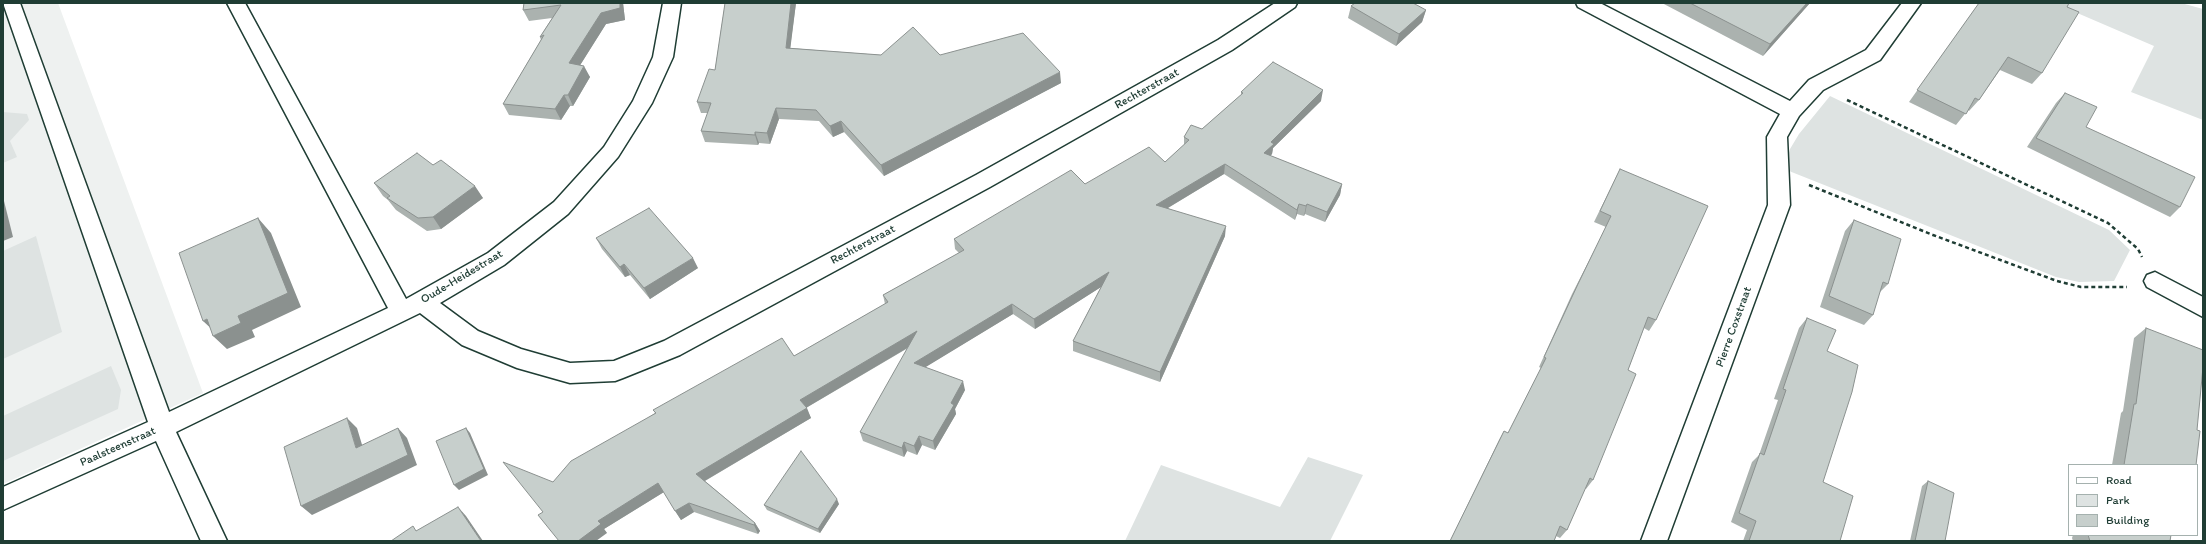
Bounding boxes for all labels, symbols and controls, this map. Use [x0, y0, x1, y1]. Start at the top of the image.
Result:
street label: Rechterstraat [1112, 65, 1182, 113]
street label: Rechterstraat [828, 222, 898, 268]
street label: Oude-Heidestraat [418, 247, 506, 307]
street label: Pierre Coxstraat [1713, 285, 1755, 369]
street label: Paalsteenstraat [78, 424, 158, 470]
legend [2068, 464, 2198, 536]
text: Road [2106, 473, 2132, 487]
text: Park [2106, 493, 2130, 507]
text: Building [2106, 513, 2149, 527]

